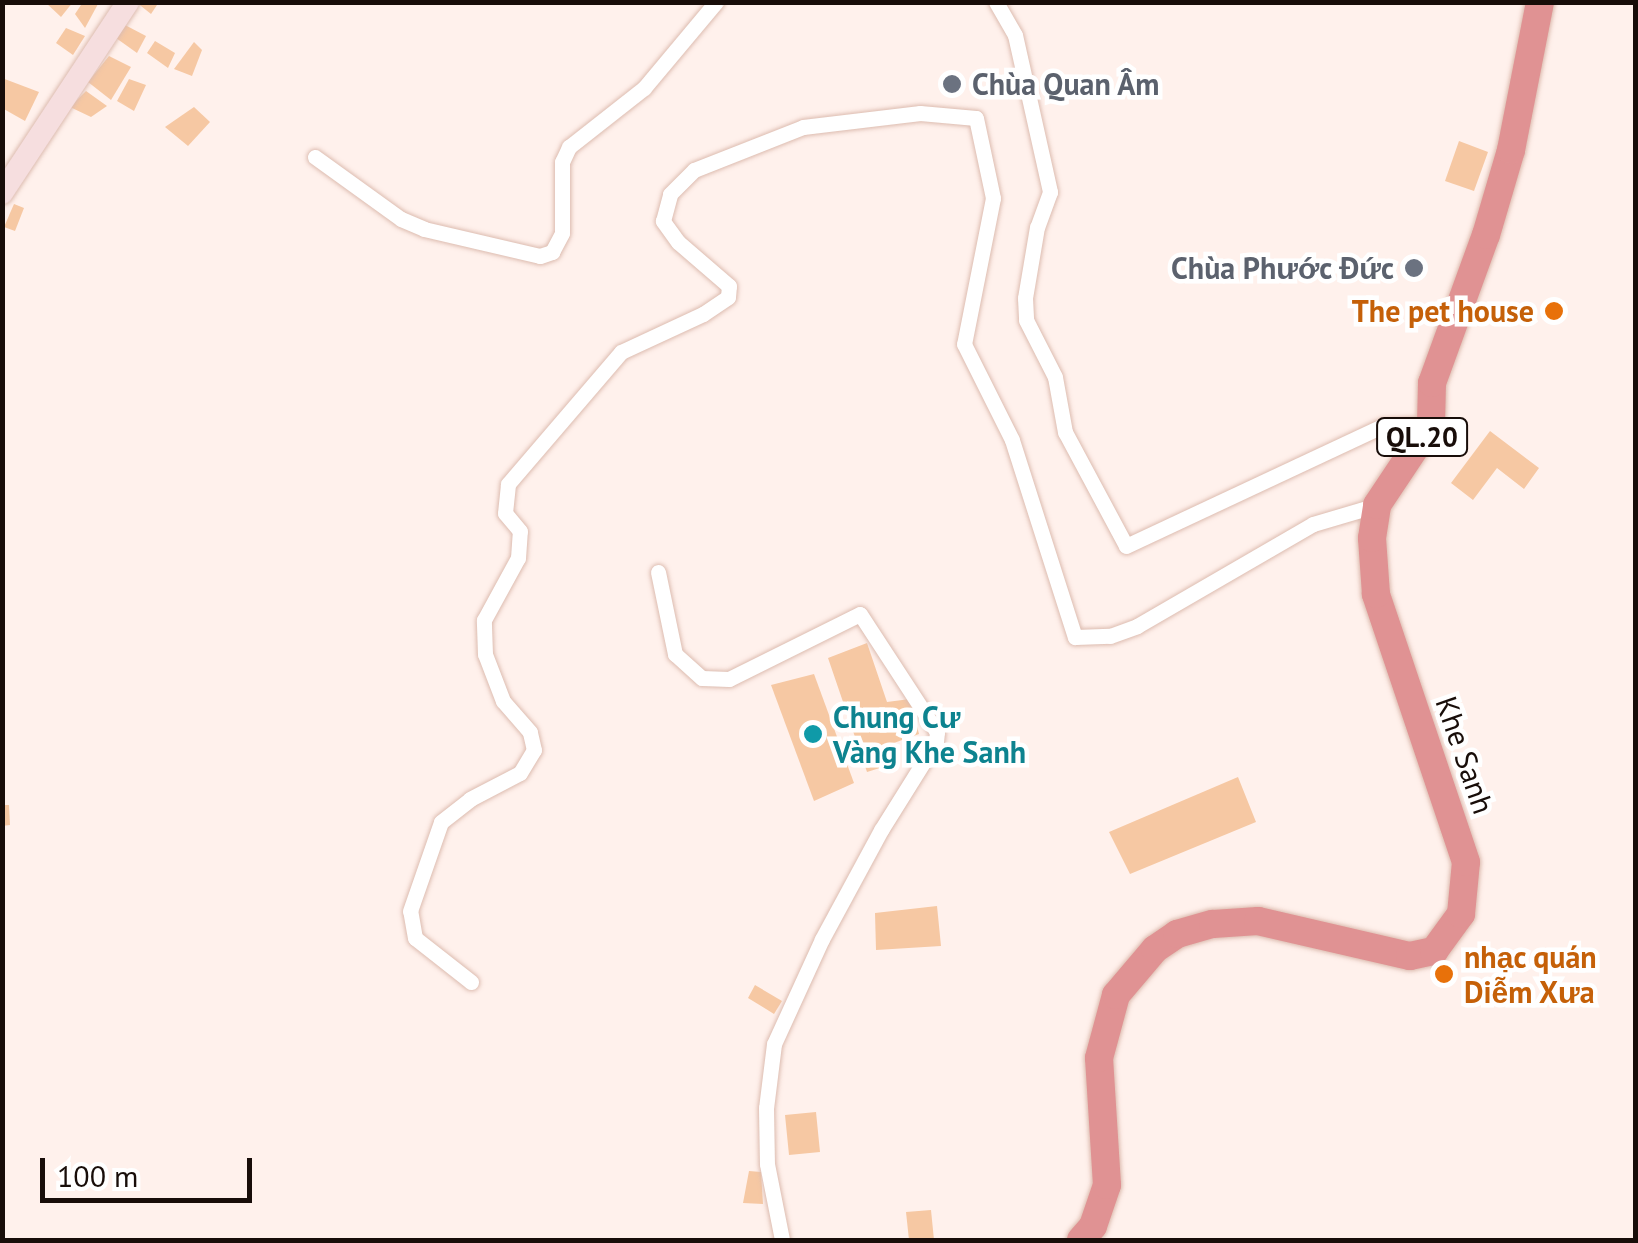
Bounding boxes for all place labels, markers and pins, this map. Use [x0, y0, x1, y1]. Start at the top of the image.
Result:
place label: Chùa Quan Âm [972, 66, 1161, 102]
marker: Chùa Quan Âm [941, 73, 963, 95]
place label: Chùa Phước Đức [1170, 250, 1394, 286]
marker: Chùa Phước Đức [1403, 257, 1425, 279]
place label: The pet house [1352, 293, 1534, 329]
marker: The pet house [1543, 300, 1565, 322]
place label: Chung Cư Vàng Khe Sanh [833, 699, 1026, 770]
marker: Chung Cư Vàng Khe Sanh [802, 723, 824, 745]
place label: nhạc quán Diễm Xưa [1464, 939, 1597, 1010]
marker: nhạc quán Diễm Xưa [1433, 963, 1455, 985]

